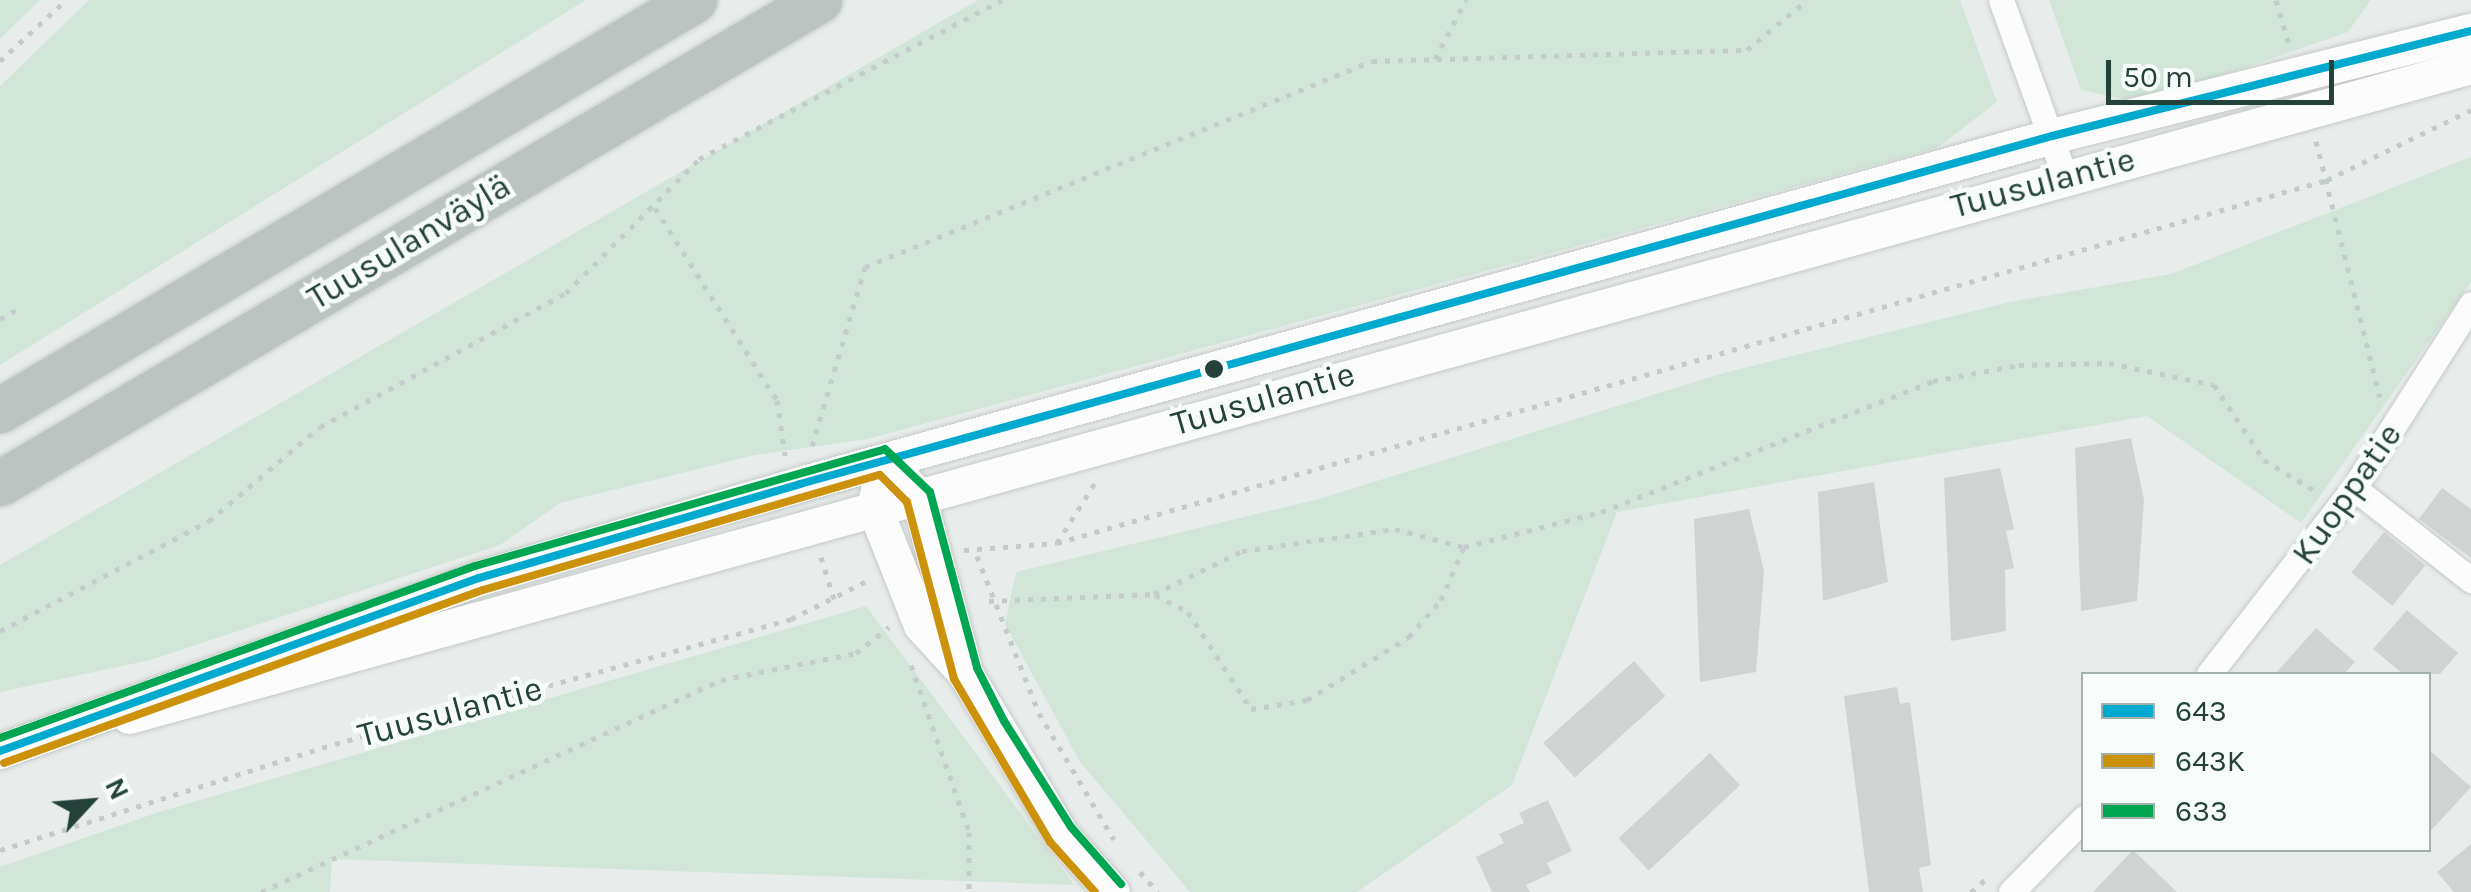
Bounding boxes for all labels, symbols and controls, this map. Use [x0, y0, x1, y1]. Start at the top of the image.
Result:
scale bar [2111, 40, 2338, 102]
text: 50 m [2123, 59, 2193, 95]
street label: Tuusulantie [1946, 138, 2140, 228]
street label: Tuusulanväylä [300, 165, 518, 319]
street label: Tuusulantie [1166, 353, 1360, 445]
unlabelled marker [1204, 359, 1224, 379]
street label: Kuoppatie [2283, 415, 2411, 573]
street label: Tuusulantie [353, 667, 547, 757]
legend [2081, 672, 2431, 852]
text: 643 [2175, 693, 2227, 729]
text: 643K [2175, 743, 2245, 779]
north arrow [40, 752, 140, 852]
text: N [98, 772, 137, 805]
text: 633 [2175, 793, 2228, 829]

